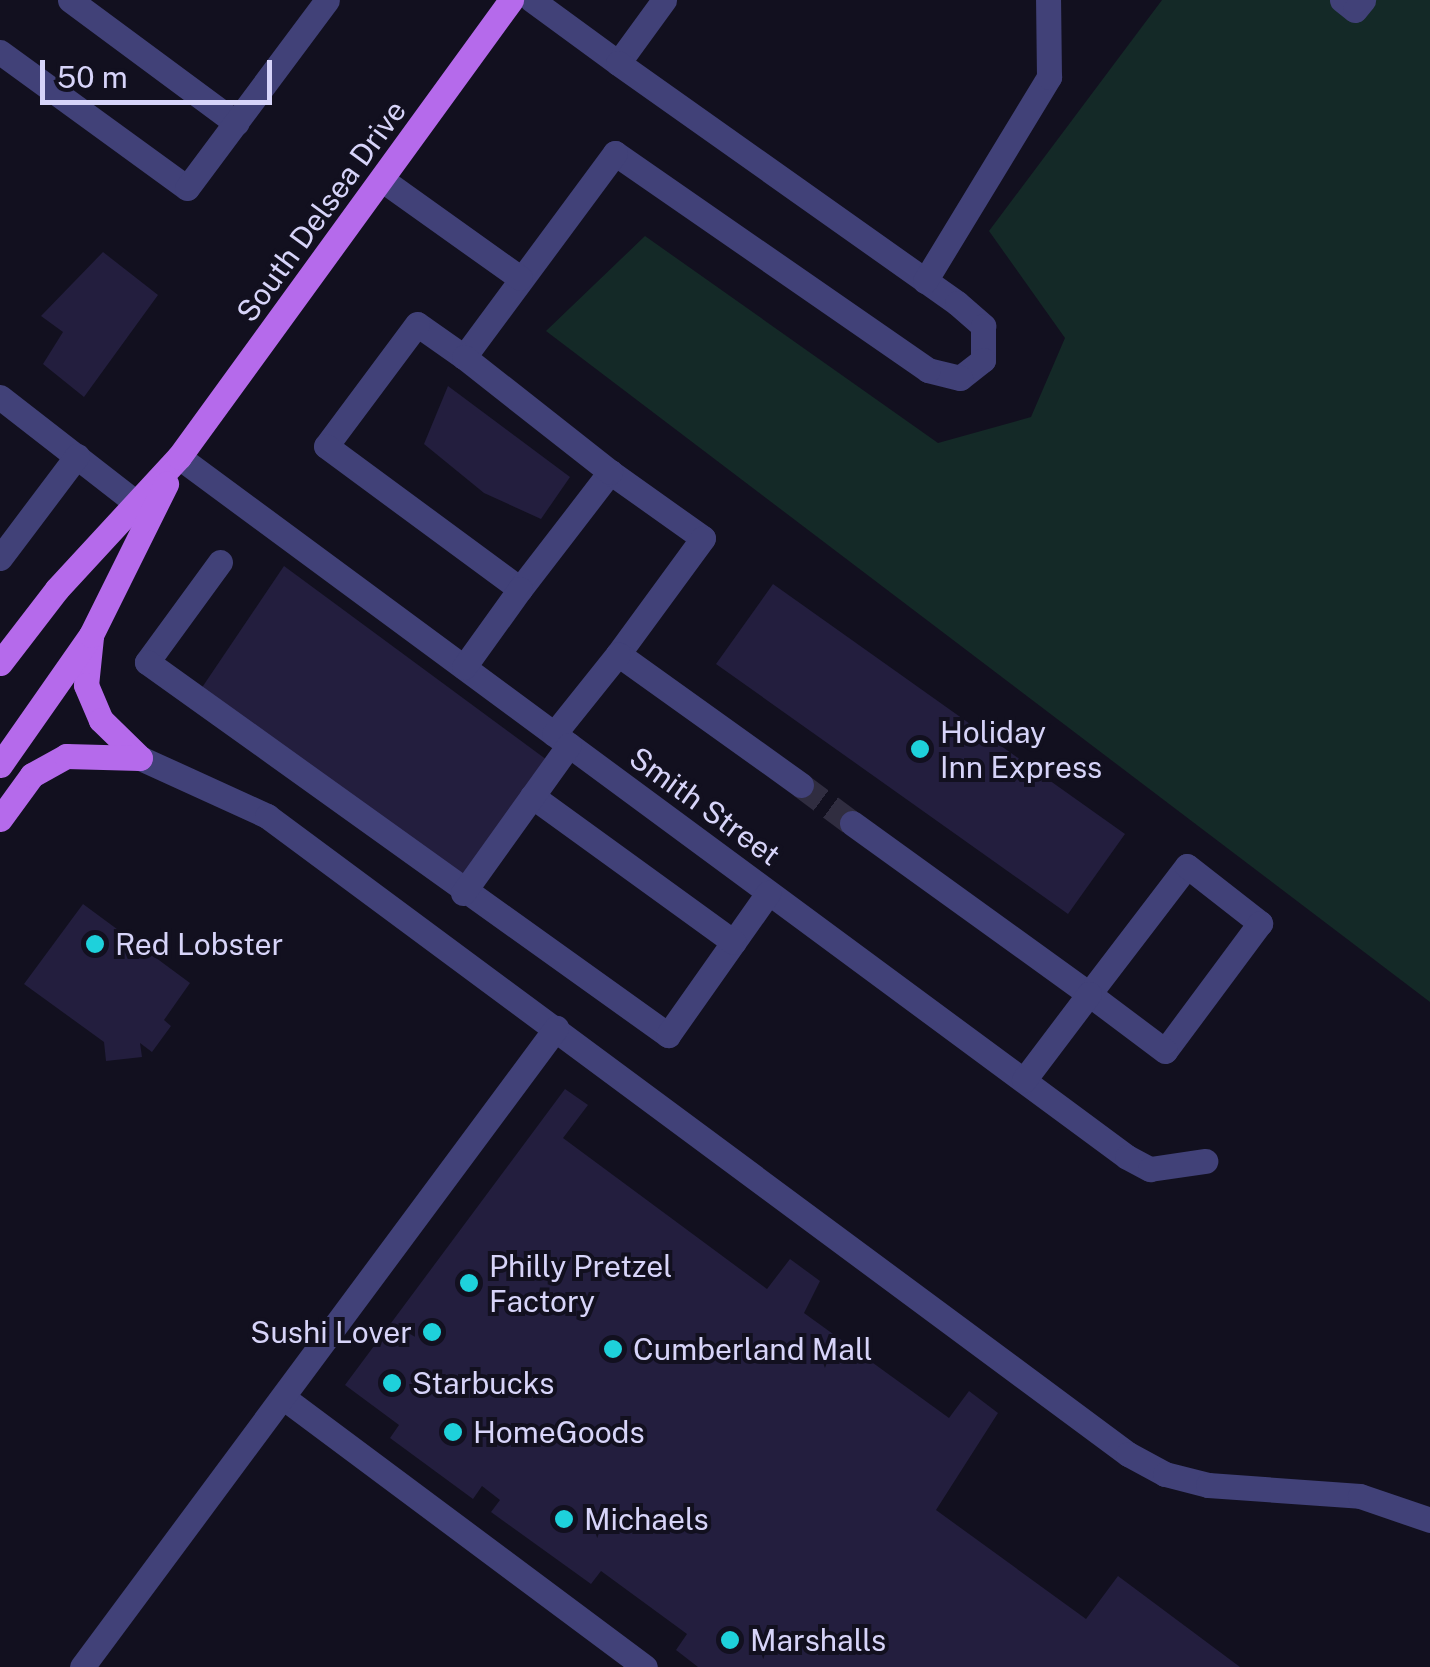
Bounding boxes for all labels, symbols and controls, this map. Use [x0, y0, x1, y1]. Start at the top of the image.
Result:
scale bar [45, 40, 278, 102]
text: 50 m [57, 59, 128, 95]
street label: South Delsea Drive [229, 93, 413, 329]
place label: Holiday Inn Express [940, 714, 1102, 784]
marker: Holiday Inn Express [909, 738, 931, 760]
street label: Smith Street [623, 739, 787, 873]
place label: Red Lobster [115, 926, 283, 962]
marker: Red Lobster [84, 933, 106, 955]
place label: Philly Pretzel Factory [489, 1248, 672, 1318]
marker: Philly Pretzel Factory [458, 1272, 480, 1294]
place label: Sushi Lover [250, 1314, 412, 1350]
marker: Sushi Lover [421, 1321, 443, 1343]
place label: Cumberland Mall [633, 1331, 873, 1367]
marker: Cumberland Mall [602, 1338, 624, 1360]
place label: Starbucks [412, 1365, 554, 1401]
marker: Starbucks [381, 1372, 403, 1394]
place label: HomeGoods [473, 1414, 645, 1450]
marker: HomeGoods [442, 1421, 464, 1443]
place label: Michaels [584, 1501, 709, 1537]
marker: Michaels [553, 1508, 575, 1530]
place label: Marshalls [750, 1622, 886, 1658]
marker: Marshalls [719, 1629, 741, 1651]

